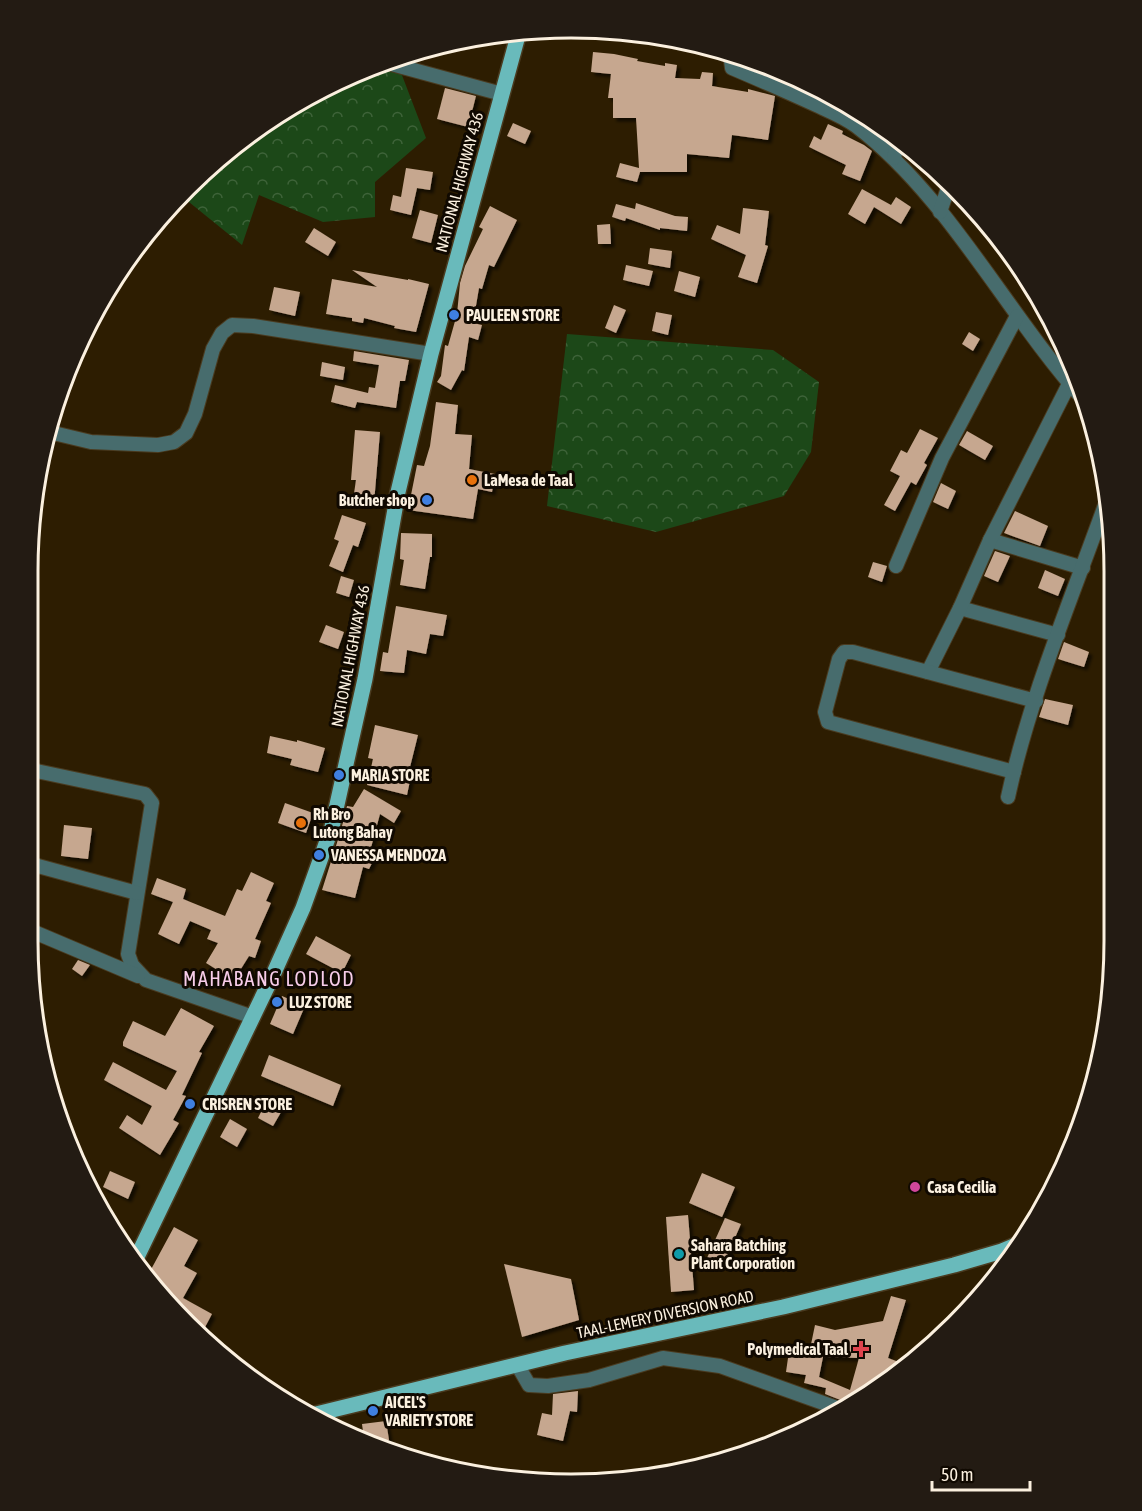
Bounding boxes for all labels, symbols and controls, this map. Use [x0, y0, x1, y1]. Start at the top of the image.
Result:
street label: NATIONAL HIGHWAY 436 [432, 110, 486, 254]
place label: PAULEEN STORE [466, 306, 560, 324]
marker: PAULEEN STORE [447, 308, 461, 322]
place label: LaMesa de Taal [484, 471, 574, 489]
marker: LaMesa de Taal [465, 473, 479, 487]
place label: Butcher shop [339, 491, 415, 509]
marker: Butcher shop [420, 493, 434, 507]
street label: NATIONAL HIGHWAY 436 [327, 584, 373, 728]
place label: MARIA STORE [351, 766, 429, 784]
marker: MARIA STORE [332, 768, 346, 782]
place label: Rh Bro Lutong Bahay [313, 805, 393, 841]
marker: Rh Bro Lutong Bahay [294, 816, 308, 830]
place label: VANESSA MENDOZA [330, 846, 446, 864]
marker: VANESSA MENDOZA [312, 848, 326, 862]
district label: MAHABANG LODLOD [183, 967, 355, 990]
place label: LUZ STORE [289, 993, 352, 1011]
marker: LUZ STORE [270, 995, 284, 1009]
place label: CRISREN STORE [202, 1095, 292, 1113]
marker: CRISREN STORE [183, 1097, 197, 1111]
place label: Casa Cecilia [927, 1178, 996, 1196]
marker: Casa Cecilia [908, 1180, 922, 1194]
place label: Sahara Batching Plant Corporation [691, 1236, 795, 1272]
marker: Sahara Batching Plant Corporation [672, 1247, 686, 1261]
street label: TAAL-LEMERY DIVERSION ROAD [575, 1286, 755, 1342]
place label: Polymedical Taal [747, 1340, 849, 1358]
marker: Polymedical Taal [852, 1340, 870, 1358]
place label: AICEL'S VARIETY STORE [384, 1393, 473, 1429]
marker: AICEL'S VARIETY STORE [366, 1404, 380, 1418]
scale bar [932, 1454, 1030, 1492]
text: 50 m [941, 1464, 973, 1485]

